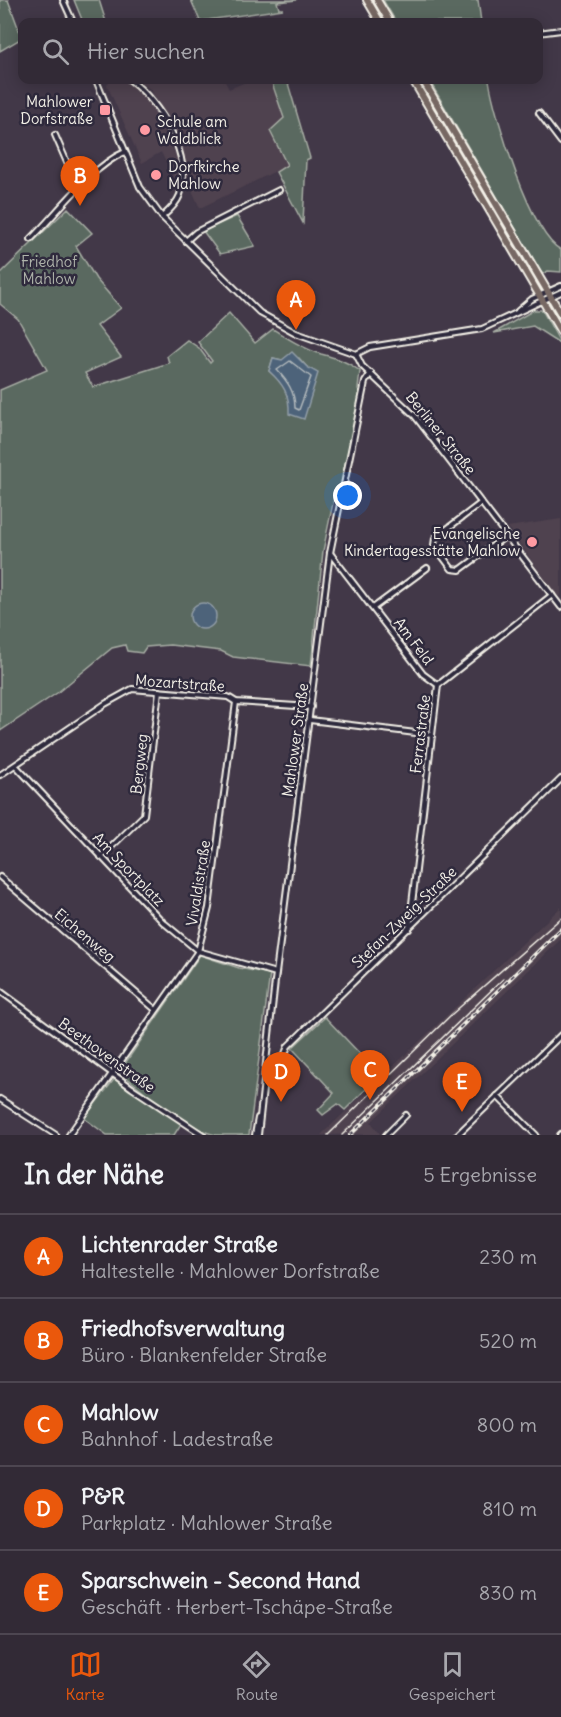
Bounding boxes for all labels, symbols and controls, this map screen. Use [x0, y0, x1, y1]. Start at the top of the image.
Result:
search box [18, 18, 543, 84]
icon: search [39, 35, 72, 68]
text: Hier suchen [87, 37, 205, 65]
place label: Mahlower Dorfstraße [20, 92, 93, 128]
marker: Mahlower Dorfstraße [98, 103, 112, 117]
place label: Schule am Waldblick [157, 112, 227, 148]
marker: Schule am Waldblick [138, 123, 152, 137]
pin: B [60, 156, 100, 206]
place label: Dorfkirche Mahlow [168, 157, 239, 193]
marker: Dorfkirche Mahlow [149, 168, 163, 182]
park label: Friedhof Mahlow [21, 252, 78, 288]
pin: A [276, 280, 316, 330]
street label: Berliner Straße [402, 388, 480, 478]
your location [333, 481, 362, 510]
place label: Evangelische Kindertagesstätte Mahlow [344, 524, 520, 560]
marker: Evangelische Kindertagesstätte Mahlow [525, 535, 539, 549]
street label: Am Feld [390, 614, 438, 669]
street label: Mozartstraße [135, 670, 225, 696]
street label: Mahlower Straße [278, 682, 312, 798]
street label: Ferrastraße [406, 694, 434, 774]
street label: Bergweg [126, 733, 152, 795]
street label: Am Sportplatz [89, 828, 169, 910]
street label: Vivaldistraße [182, 839, 214, 927]
street label: Stefan-Zweig-Straße [348, 862, 460, 972]
street label: Eichenweg [51, 904, 119, 966]
street label: Beethovenstraße [55, 1014, 159, 1096]
pin: C [350, 1050, 389, 1100]
pin: D [262, 1052, 300, 1102]
pin: E [442, 1062, 482, 1112]
text: In der Nähe [24, 1158, 164, 1191]
text: 5 Ergebnisse [423, 1162, 537, 1187]
text: Lichtenrader Straße [81, 1230, 278, 1258]
text: A [37, 1244, 50, 1269]
text: 230 m [479, 1244, 537, 1269]
text: Haltestelle · Mahlower Dorfstraße [81, 1258, 380, 1283]
text: Friedhofsverwaltung [81, 1314, 285, 1342]
text: B [37, 1328, 50, 1353]
text: 520 m [479, 1328, 537, 1353]
text: Büro · Blankenfelder Straße [81, 1342, 327, 1367]
text: Mahlow [81, 1398, 159, 1426]
text: C [37, 1412, 50, 1437]
text: 800 m [477, 1412, 537, 1437]
text: Bahnhof · Ladestraße [81, 1426, 273, 1451]
text: P&R [81, 1482, 125, 1510]
text: D [36, 1496, 51, 1521]
text: 810 m [482, 1496, 537, 1521]
text: Parkplatz · Mahlower Straße [81, 1510, 333, 1535]
text: Sparschwein - Second Hand [81, 1566, 360, 1594]
text: E [38, 1580, 49, 1605]
text: 830 m [479, 1580, 537, 1605]
text: Geschäft · Herbert-Tschäpe-Straße [81, 1594, 393, 1619]
tab: Karte [65, 1648, 105, 1704]
tab: Route [236, 1648, 278, 1704]
tab: Gespeichert [409, 1648, 496, 1704]

